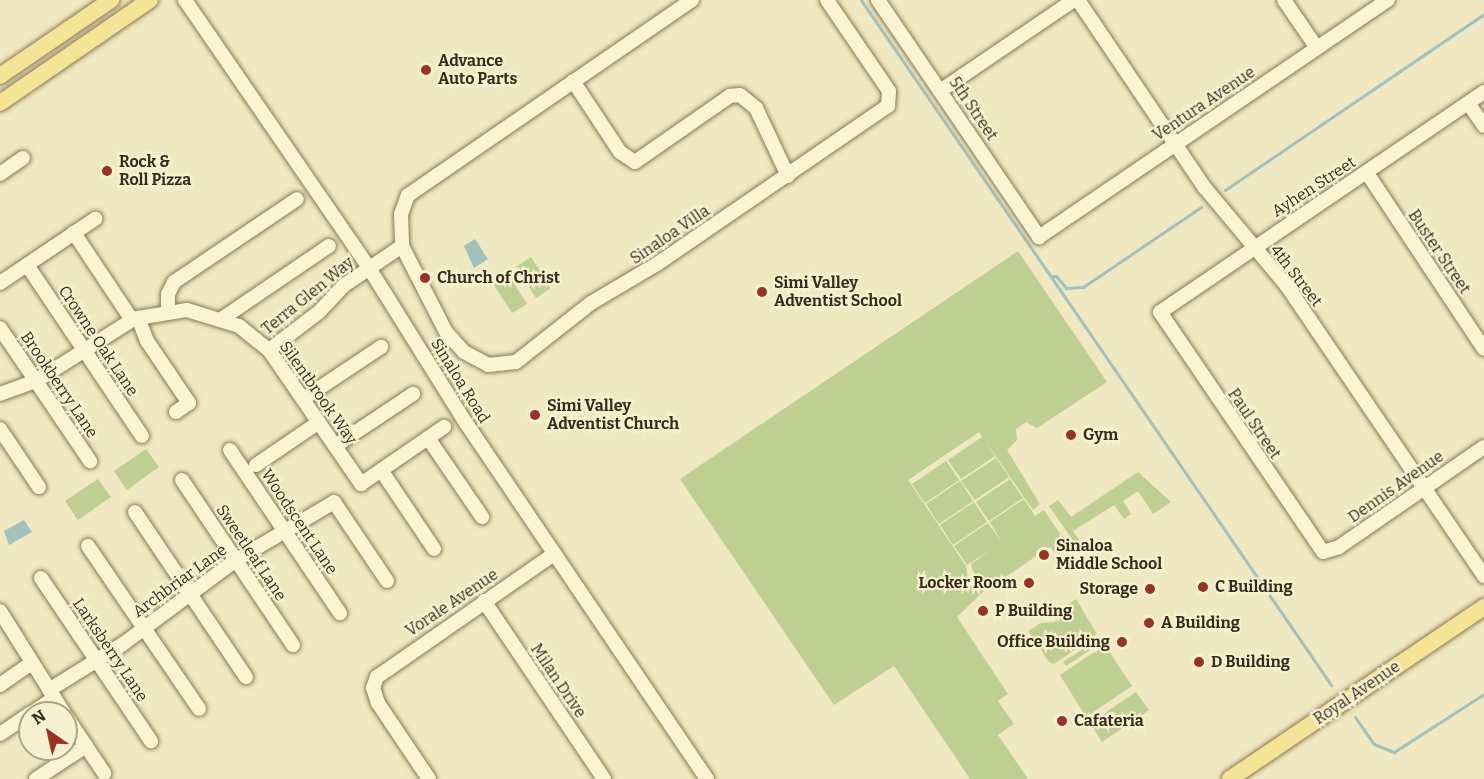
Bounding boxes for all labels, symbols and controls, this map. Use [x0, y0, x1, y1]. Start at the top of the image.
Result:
place label: Advance Auto Parts [438, 51, 517, 89]
marker: Advance Auto Parts [419, 63, 433, 77]
street label: Ventura Avenue [1149, 63, 1259, 145]
street label: 5th Street [945, 74, 1001, 144]
place label: Rock & Roll Pizza [119, 152, 191, 190]
street label: Ayhen Street [1269, 153, 1359, 221]
marker: Rock & Roll Pizza [100, 164, 114, 178]
street label: Sinaloa Villa [627, 201, 713, 269]
street label: Buster Street [1404, 206, 1474, 298]
street label: 4th Street [1266, 241, 1326, 311]
street label: Terra Glen Way [258, 253, 358, 339]
place label: Church of Christ [437, 268, 560, 288]
marker: Church of Christ [418, 271, 432, 285]
place label: Simi Valley Adventist School [774, 273, 902, 311]
street label: Crowne Oak Lane [54, 282, 142, 400]
marker: Simi Valley Adventist School [755, 285, 769, 299]
street label: Brookberry Lane [16, 328, 102, 442]
street label: Sinaloa Road [426, 335, 494, 427]
street label: Silentbrook Way [275, 338, 361, 448]
street label: Paul Street [1223, 385, 1285, 463]
place label: Simi Valley Adventist Church [547, 396, 679, 434]
marker: Simi Valley Adventist Church [528, 408, 542, 422]
place label: Gym [1083, 425, 1118, 445]
marker: Gym [1064, 428, 1078, 442]
street label: Dennis Avenue [1345, 447, 1447, 527]
street label: Woodscent Lane [257, 466, 341, 578]
street label: Sweetleaf Lane [212, 501, 290, 605]
place label: Sinaloa Middle School [1056, 536, 1162, 574]
street label: Archbriar Lane [129, 540, 231, 622]
marker: Sinaloa Middle School [1037, 548, 1051, 562]
street label: Vorale Avenue [402, 565, 502, 641]
place label: Locker Room [918, 573, 1017, 593]
marker: Locker Room [1022, 576, 1036, 590]
place label: C Building [1215, 577, 1293, 597]
place label: Storage [1079, 579, 1138, 599]
marker: C Building [1196, 580, 1210, 594]
marker: Storage [1143, 582, 1157, 596]
street label: Larksberry Lane [68, 595, 152, 705]
place label: P Building [995, 601, 1072, 621]
marker: P Building [976, 604, 990, 618]
place label: A Building [1161, 613, 1240, 633]
marker: A Building [1142, 616, 1156, 630]
place label: Office Building [997, 632, 1110, 652]
marker: Office Building [1115, 635, 1129, 649]
street label: Milan Drive [526, 640, 590, 722]
place label: D Building [1211, 652, 1290, 672]
marker: D Building [1192, 655, 1206, 669]
street label: Royal Avenue [1310, 657, 1404, 729]
north arrow [18, 701, 78, 761]
text: N [28, 706, 49, 729]
place label: Cafateria [1074, 711, 1144, 731]
marker: Cafateria [1055, 714, 1069, 728]

